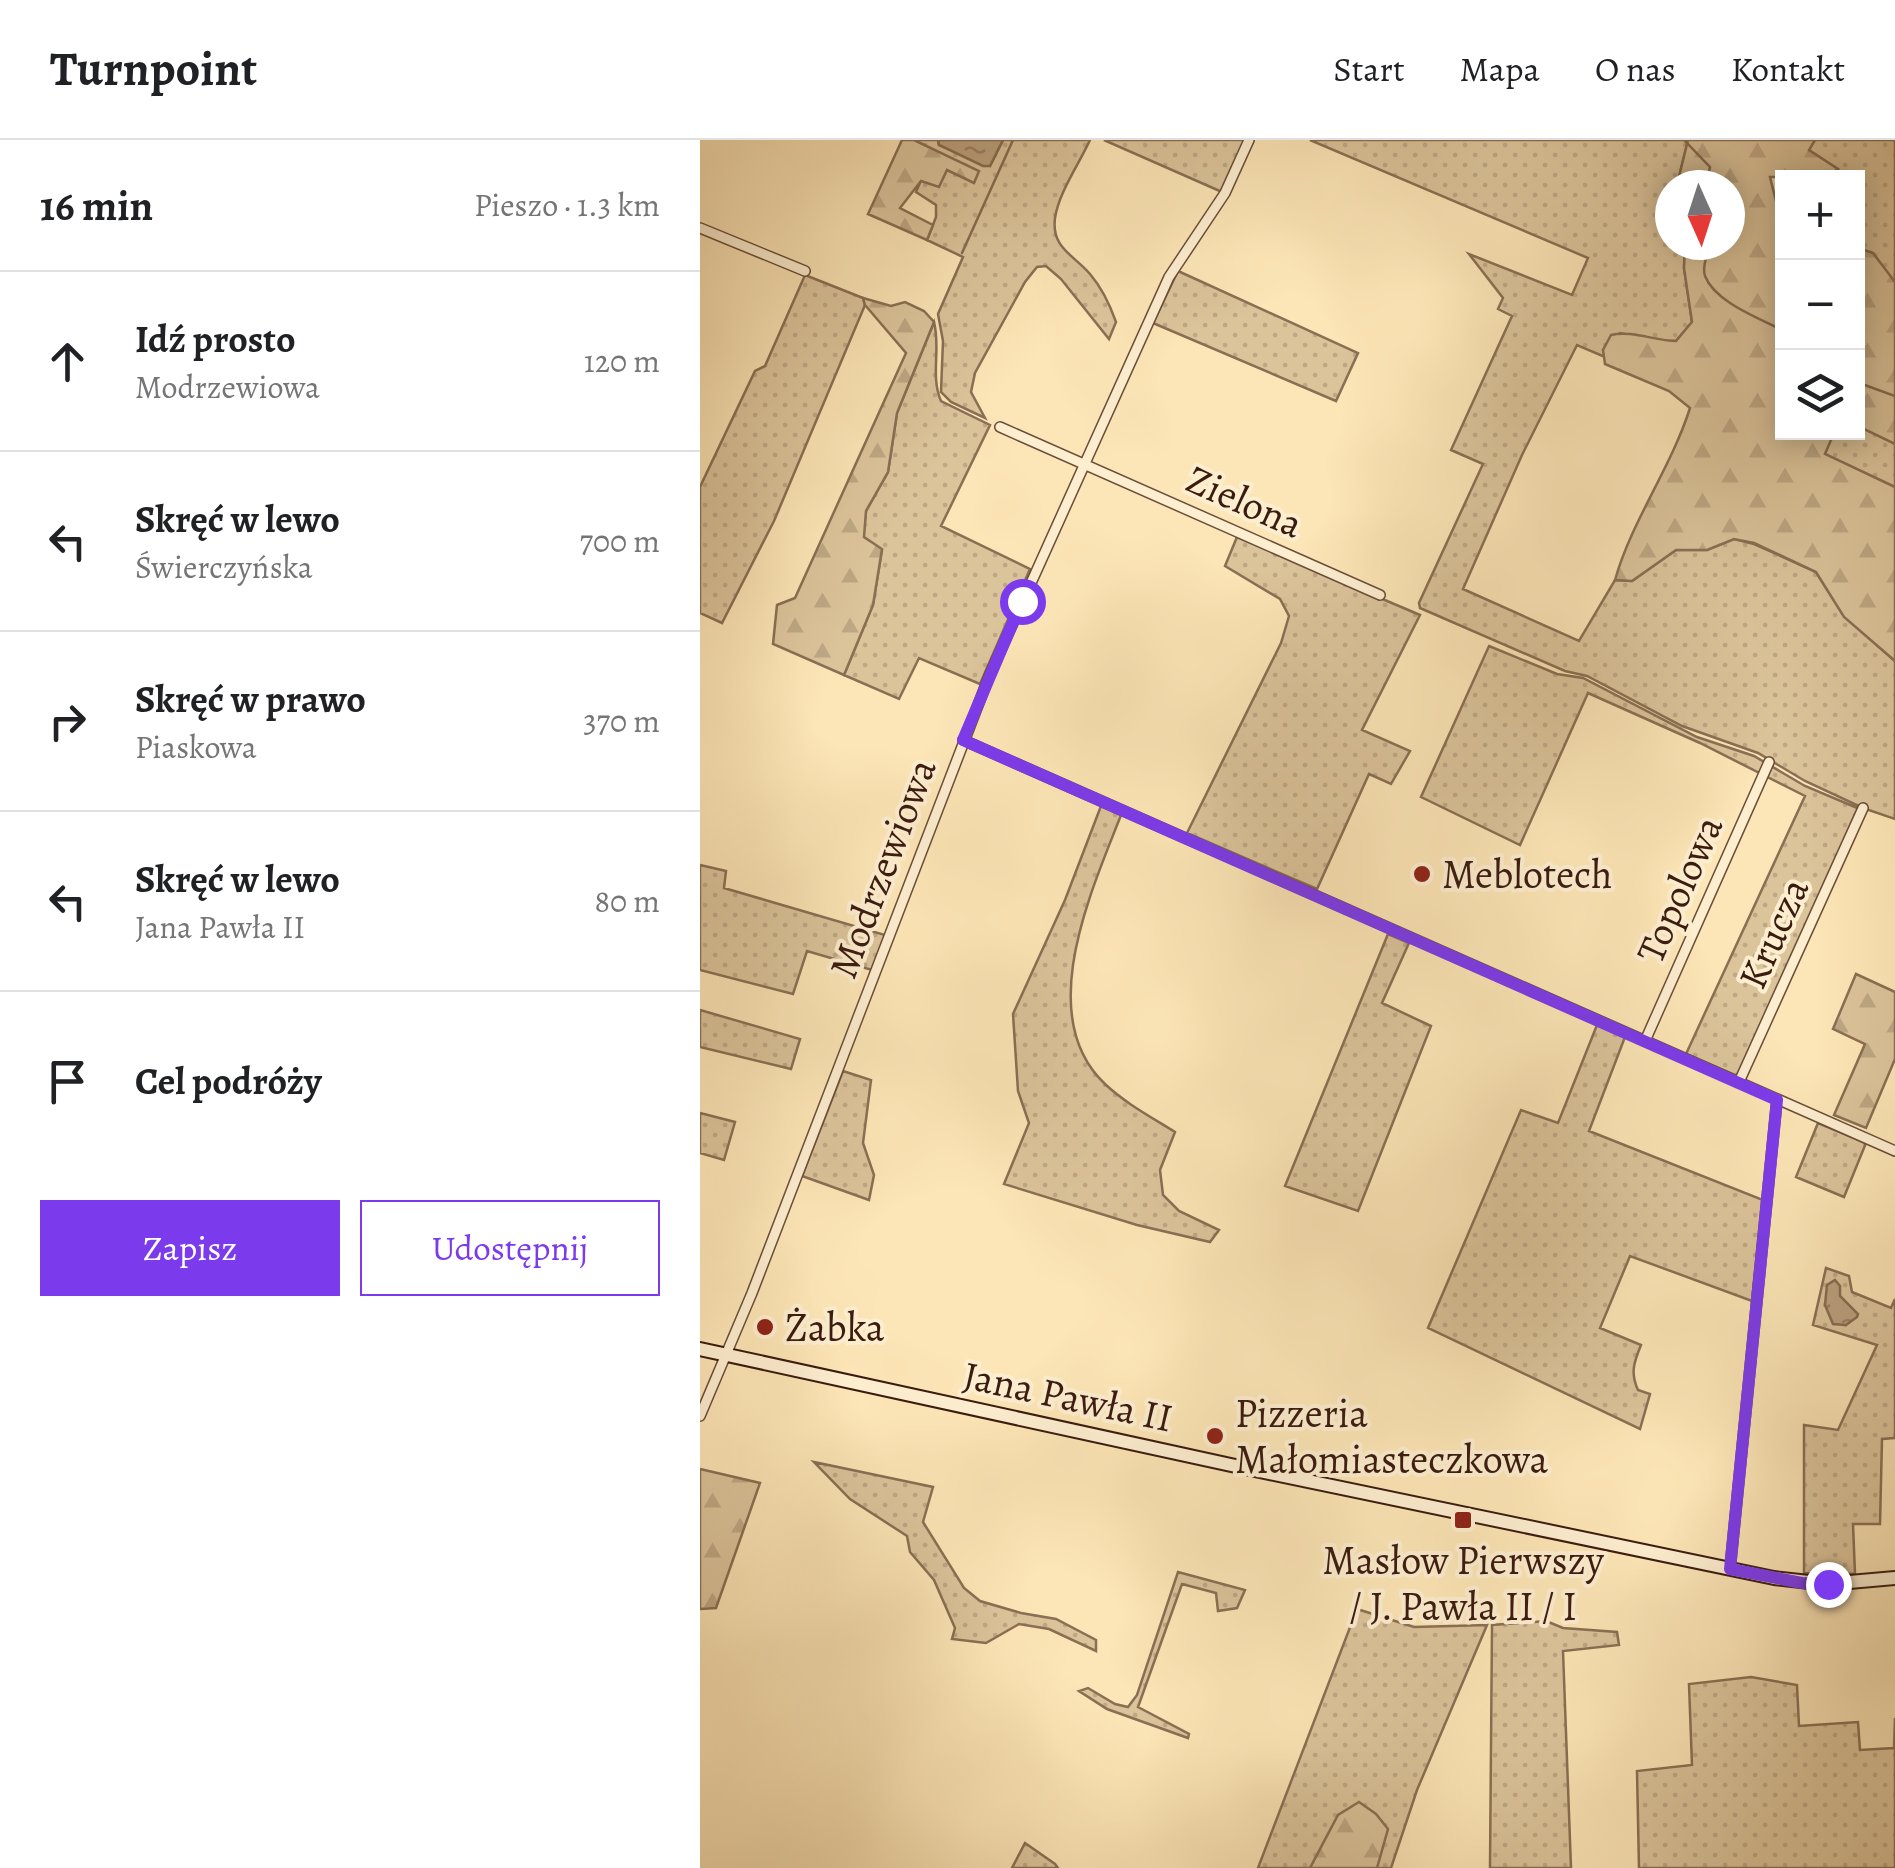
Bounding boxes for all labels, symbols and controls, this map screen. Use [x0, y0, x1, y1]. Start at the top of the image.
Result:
text: Turnpoint [50, 36, 257, 102]
text: Start [1333, 45, 1405, 93]
text: Mapa [1460, 45, 1540, 93]
text: O nas [1595, 45, 1676, 93]
text: Kontakt [1731, 45, 1845, 93]
north arrow [1655, 170, 1745, 260]
map controls [1775, 170, 1865, 440]
button: + [1775, 170, 1865, 260]
text: 16 min [40, 177, 153, 234]
text: Pieszo · 1.3 km [474, 183, 660, 227]
button: − [1775, 260, 1865, 350]
text: Idź prosto [135, 313, 296, 365]
icon: ahead [40, 334, 95, 389]
text: 120 m [584, 339, 660, 383]
button: layers [1775, 350, 1865, 440]
text: Modrzewiowa [135, 365, 320, 409]
street label: Zielona [1178, 451, 1312, 552]
text: Skręć w lewo [135, 493, 340, 545]
icon: left [40, 514, 95, 569]
text: 700 m [579, 519, 660, 563]
text: Świerczyńska [135, 545, 313, 589]
route start [1000, 579, 1046, 625]
text: Skręć w prawo [135, 673, 366, 725]
icon: right [40, 694, 95, 749]
text: 370 m [583, 699, 660, 743]
text: Piaskowa [135, 725, 257, 769]
street label: Modrzewiowa [815, 750, 950, 986]
street label: Topolowa [1623, 807, 1736, 971]
place label: Meblotech [1442, 847, 1612, 902]
text: Skręć w lewo [135, 853, 340, 905]
marker: Meblotech [1411, 863, 1433, 885]
street label: Krucza [1725, 869, 1822, 997]
icon: left [40, 874, 95, 929]
text: 80 m [594, 879, 660, 923]
text: Jana Pawła II [135, 905, 305, 949]
icon: arrive [40, 1054, 95, 1109]
text: Cel podróży [135, 1055, 322, 1107]
button: Zapisz [40, 1200, 340, 1296]
button: Udostępnij [360, 1200, 660, 1296]
place label: Żabka [785, 1300, 885, 1355]
marker: Żabka [754, 1316, 776, 1338]
street label: Jana Pawła II [958, 1347, 1178, 1445]
place label: Pizzeria Małomiasteczkowa [1235, 1386, 1549, 1487]
marker: Pizzeria Małomiasteczkowa [1204, 1425, 1226, 1447]
marker: Masłow Pierwszy / J. Pawła II / I [1452, 1509, 1474, 1531]
place label: Masłow Pierwszy / J. Pawła II / I [1322, 1533, 1605, 1634]
route end [1806, 1562, 1852, 1608]

